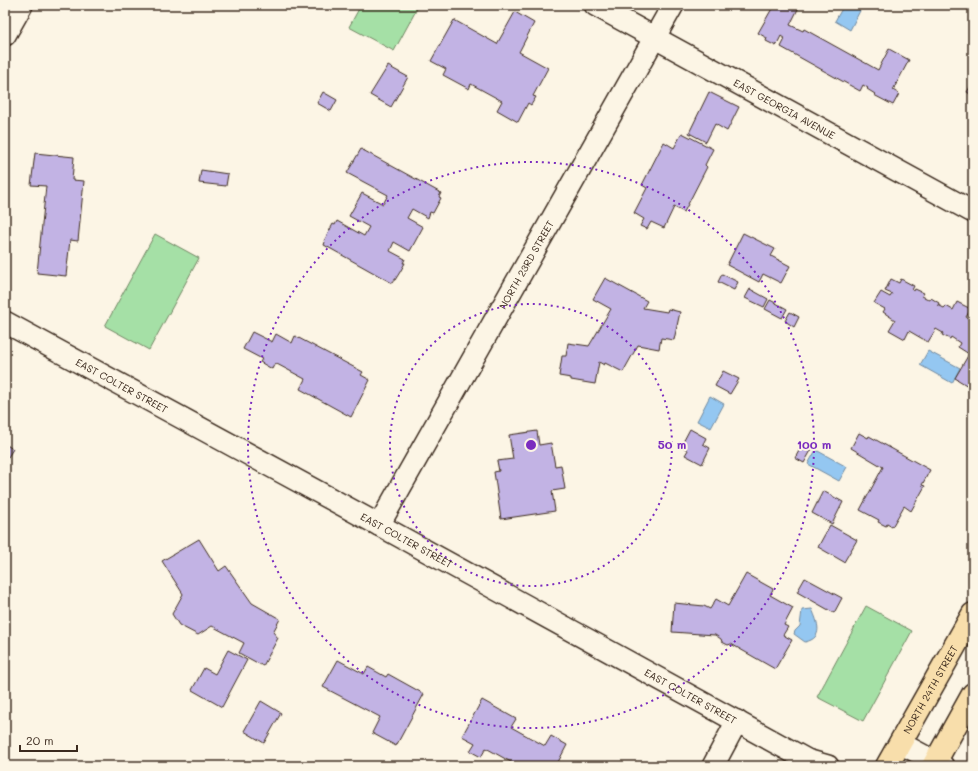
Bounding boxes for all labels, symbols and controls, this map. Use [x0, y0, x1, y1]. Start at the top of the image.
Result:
street label: EAST GEORGIA AVENUE [731, 75, 838, 142]
street label: NORTH 23RD STREET [495, 217, 557, 312]
street label: EAST COLTER STREET [73, 355, 171, 416]
text: 50 m [658, 436, 686, 452]
text: 100 m [797, 436, 831, 452]
centre of rings [524, 438, 538, 452]
street label: EAST COLTER STREET [358, 509, 455, 571]
street label: NORTH 24TH STREET [900, 642, 961, 736]
street label: EAST COLTER STREET [642, 665, 739, 727]
scale bar [20, 727, 77, 753]
text: 20 m [26, 732, 54, 748]

